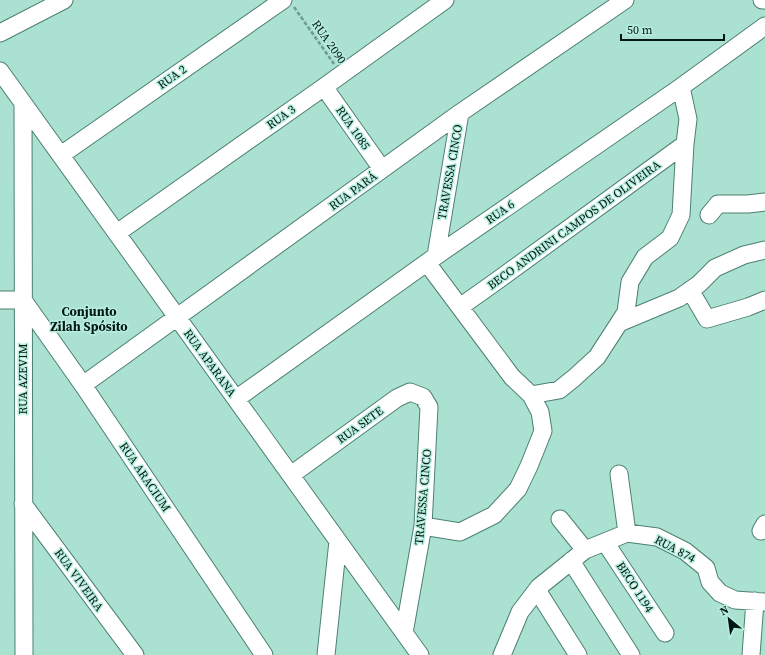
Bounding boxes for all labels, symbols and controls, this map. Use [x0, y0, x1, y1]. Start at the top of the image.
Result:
scale bar [621, 16, 724, 42]
street label: RUA 2090 [308, 17, 350, 67]
text: 50 m [627, 22, 653, 38]
street label: RUA 2 [154, 61, 190, 93]
street label: RUA 3 [263, 101, 299, 133]
street label: RUA 1085 [332, 103, 374, 153]
street label: TRAVESSA CINCO [434, 123, 466, 221]
street label: BECO ANDRINI CAMPOS DE OLIVEIRA [484, 157, 664, 293]
street label: RUA PARÁ [326, 168, 380, 214]
street label: RUA 6 [482, 196, 518, 228]
district label: Conjunto Zilah Spósito [50, 303, 128, 335]
street label: RUA APARANA [180, 326, 240, 400]
street label: RUA AZEVIM [15, 343, 31, 414]
street label: RUA SETE [334, 403, 386, 447]
street label: RUA ARACIUM [116, 439, 174, 515]
street label: TRAVESSA CINCO [411, 448, 435, 546]
street label: RUA 874 [652, 532, 698, 566]
street label: RUA VIVEIRA [51, 545, 107, 615]
street label: BECO 1194 [613, 559, 657, 615]
north arrow [709, 599, 749, 639]
text: N [717, 602, 732, 619]

